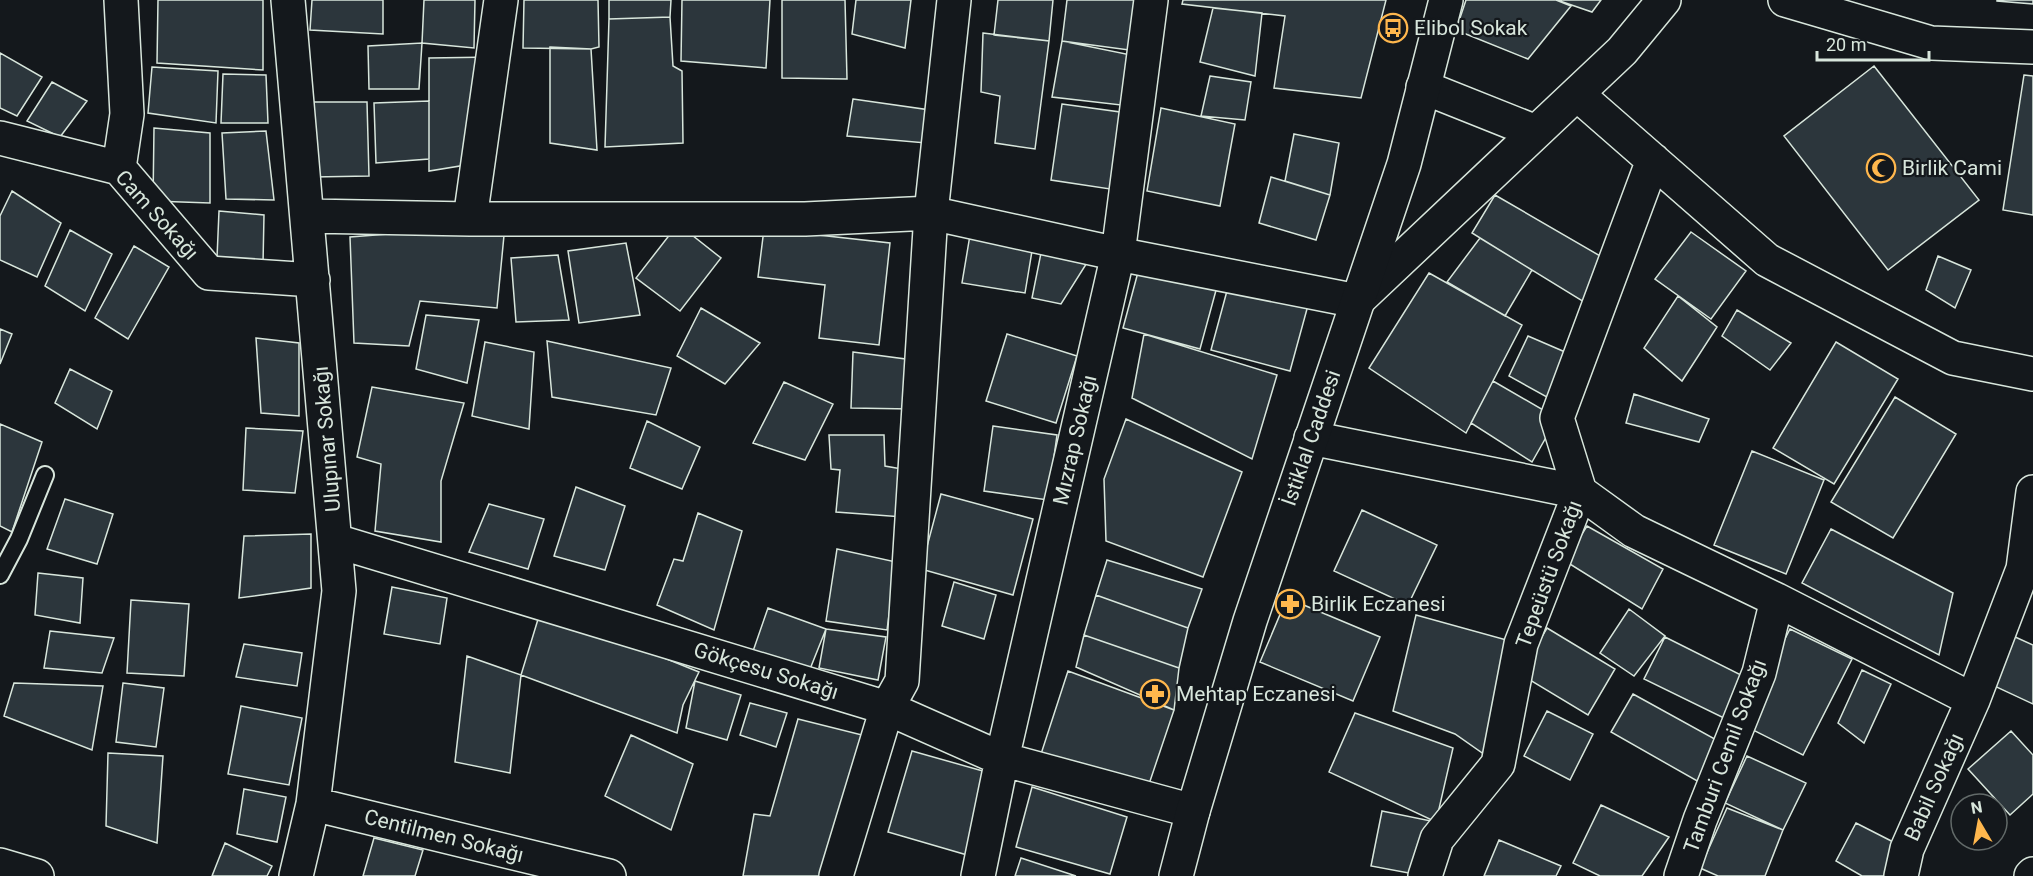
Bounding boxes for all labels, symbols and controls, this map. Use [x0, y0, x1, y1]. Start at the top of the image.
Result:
bus stop icon: Elibol Sokak [1377, 12, 1409, 44]
place label: Elibol Sokak [1414, 16, 1528, 40]
scale bar [1817, 24, 1930, 62]
text: 20 m [1826, 34, 1866, 55]
mosque icon: Birlik Cami [1865, 152, 1897, 184]
place label: Birlik Cami [1902, 156, 2002, 180]
street label: Cam Sokağı [111, 165, 203, 265]
street label: Ulupınar Sokağı [309, 365, 345, 513]
street label: İstiklal Caddesi [1277, 367, 1345, 509]
street label: Mızrap Sokağı [1048, 373, 1102, 507]
street label: Tepeüstü Sokağı [1511, 497, 1587, 651]
pharmacy icon: Birlik Eczanesi [1274, 588, 1306, 620]
place label: Birlik Eczanesi [1311, 592, 1446, 616]
street label: Gökçesu Sokağı [691, 638, 841, 704]
street label: Tamburi Cemil Sokağı [1679, 656, 1771, 856]
pharmacy icon: Mehtap Eczanesi [1139, 678, 1171, 710]
place label: Mehtap Eczanesi [1176, 682, 1336, 706]
street label: Babil Sokağı [1900, 729, 1968, 845]
north arrow [1949, 792, 2009, 852]
text: N [1969, 797, 1984, 818]
street label: Centilmen Sokağı [362, 805, 526, 867]

